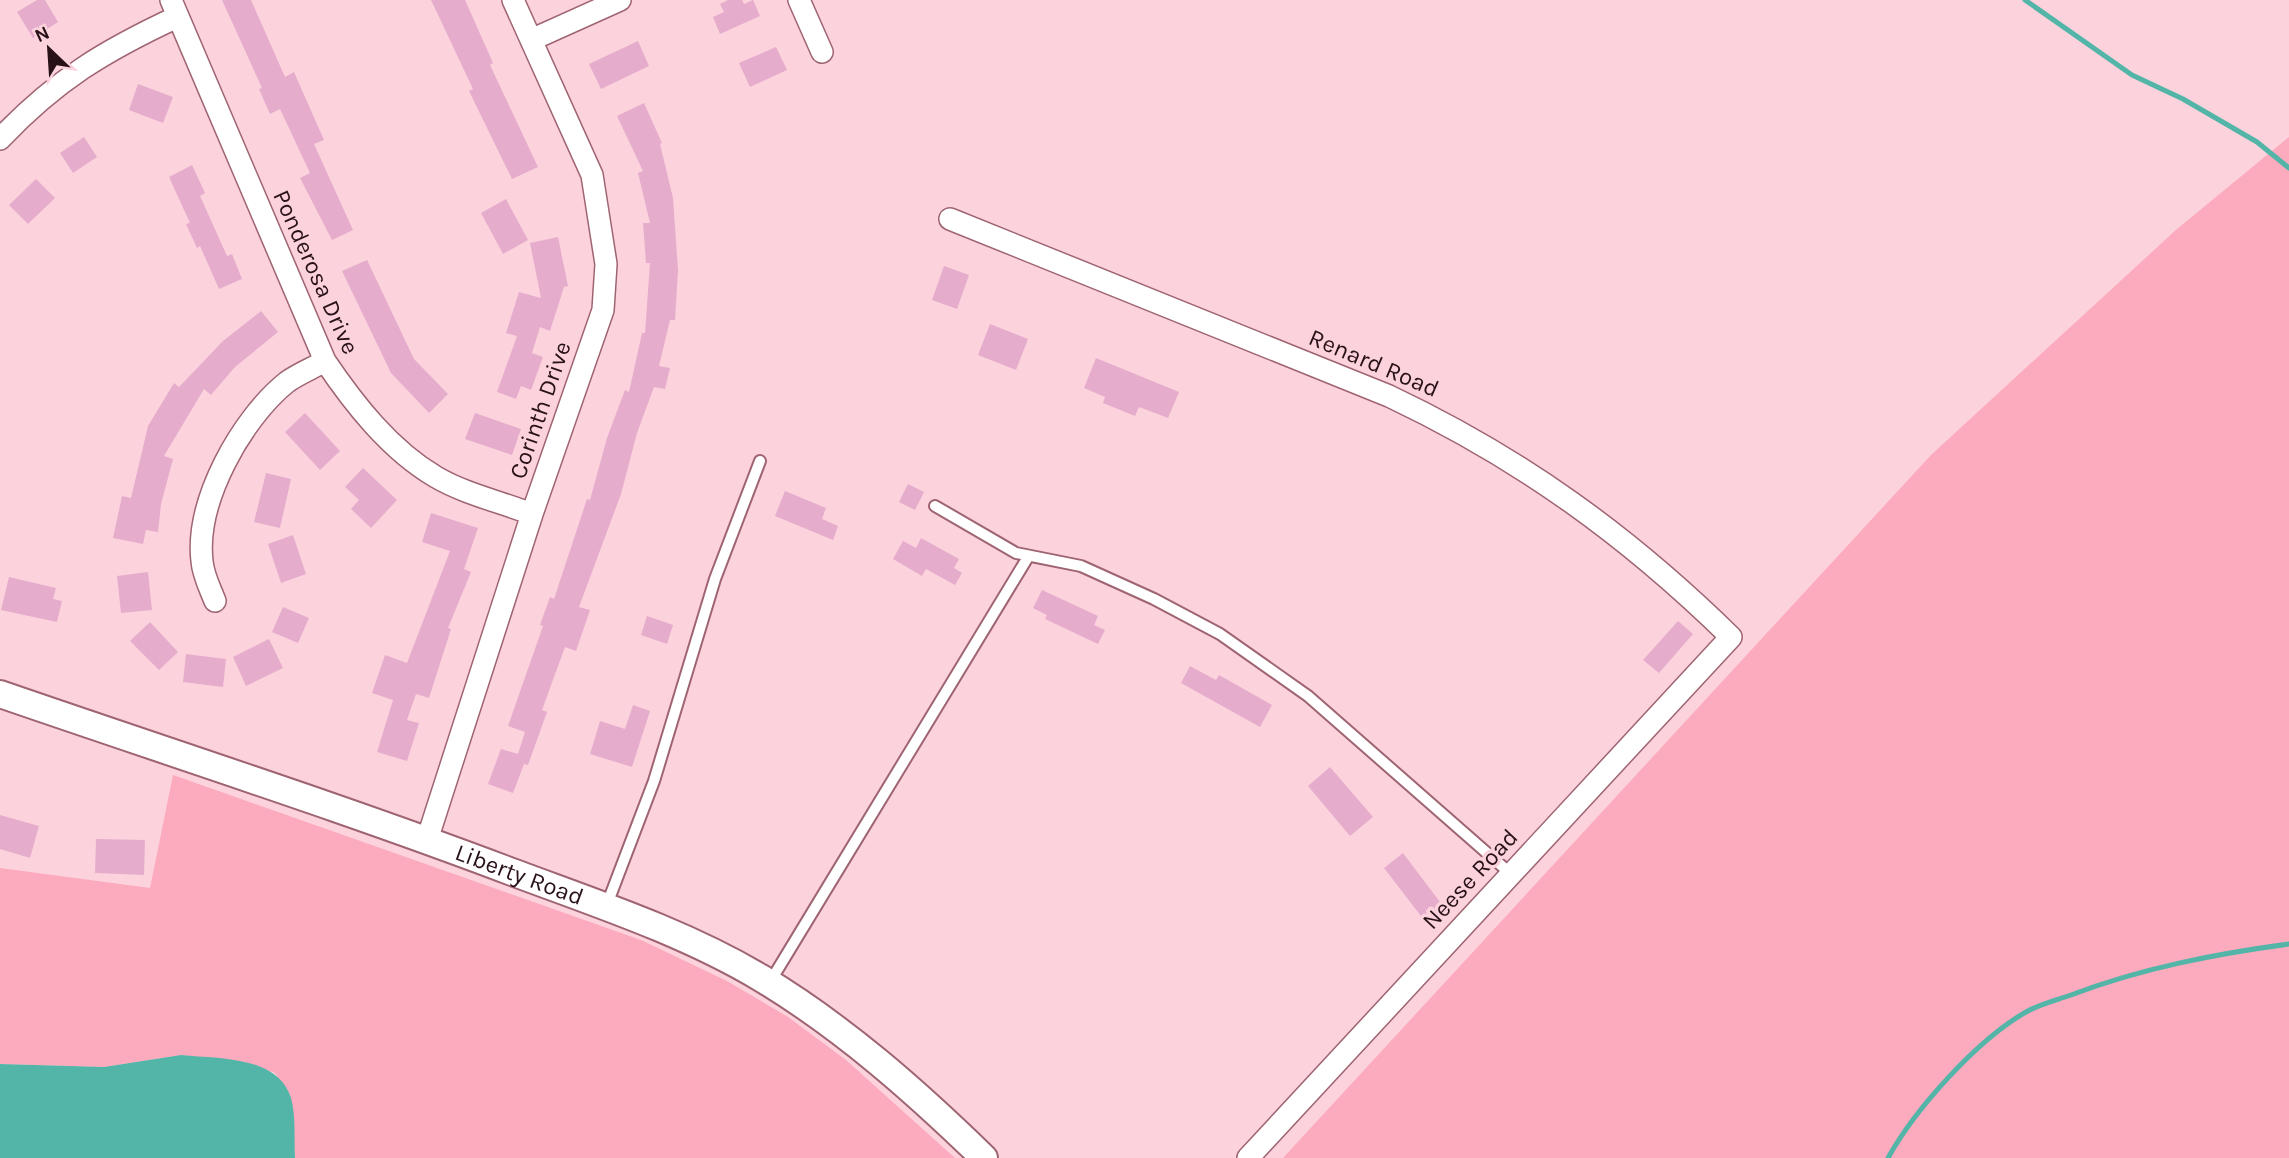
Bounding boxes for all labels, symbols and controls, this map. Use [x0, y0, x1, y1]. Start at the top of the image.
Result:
north arrow [14, 14, 84, 84]
text: N [31, 22, 53, 47]
street label: Ponderosa Drive [267, 186, 365, 358]
street label: Renard Road [1305, 323, 1443, 403]
street label: Corinth Drive [503, 338, 577, 482]
street label: Neese Road [1416, 823, 1524, 935]
street label: Liberty Road [451, 838, 588, 911]

